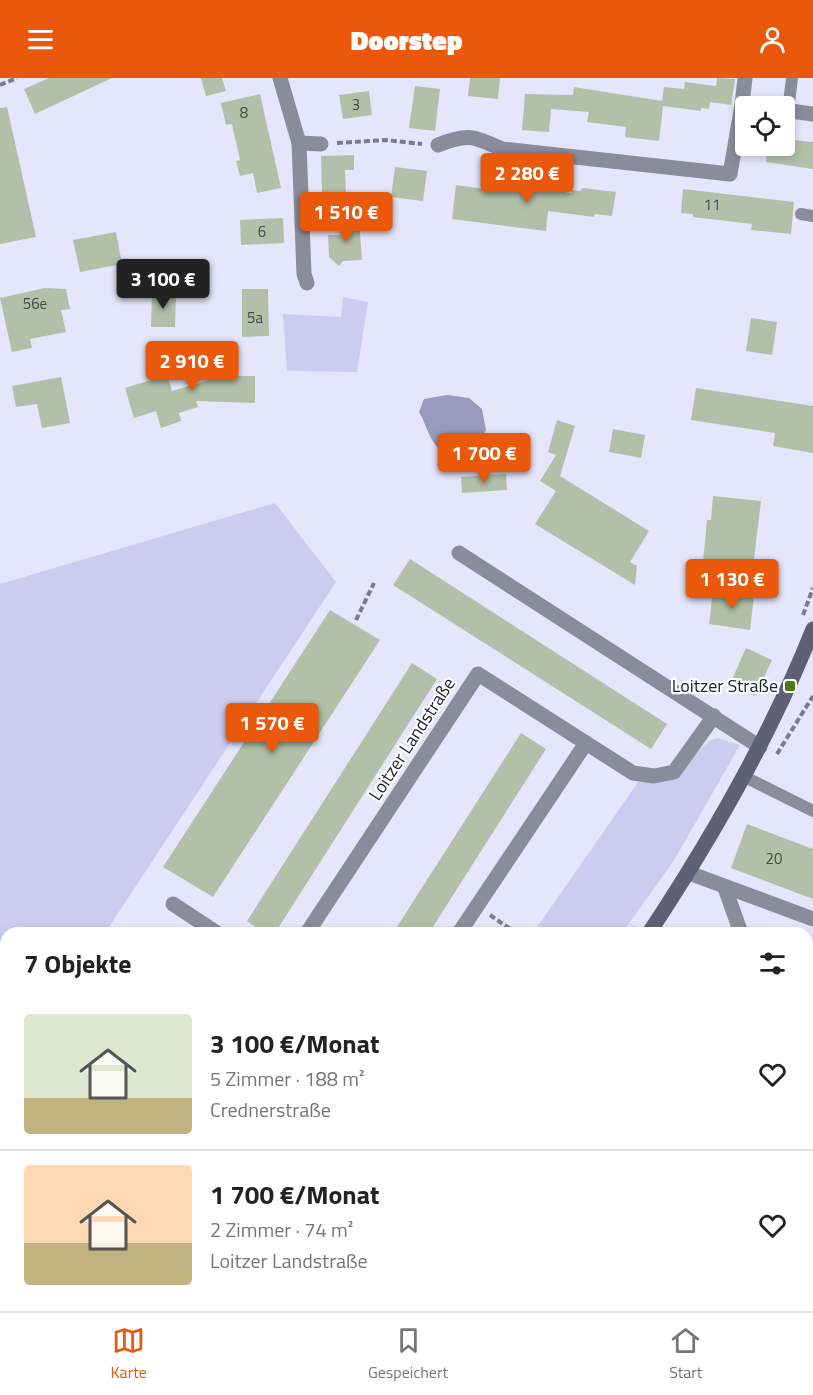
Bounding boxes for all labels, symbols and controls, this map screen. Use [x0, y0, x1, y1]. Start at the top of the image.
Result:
text: Doorstep [351, 19, 462, 60]
icon: menu [24, 23, 57, 56]
icon: person [756, 23, 789, 56]
house number: 3 [352, 93, 360, 116]
map controls [735, 96, 795, 156]
button: locate [735, 96, 795, 156]
house number: 8 [240, 101, 248, 124]
pin: 2 280 € [472, 153, 582, 204]
text: 2 280 € [495, 157, 559, 188]
pin: 1 510 € [291, 192, 401, 243]
house number: 11 [704, 193, 720, 216]
text: 1 510 € [314, 196, 378, 227]
house number: 6 [258, 220, 266, 243]
pin: 3 100 € [108, 259, 218, 310]
text: 3 100 € [131, 263, 195, 294]
house number: 56e [23, 292, 47, 315]
house number: 5a [247, 306, 263, 329]
pin: 2 910 € [137, 341, 247, 392]
text: 2 910 € [160, 345, 224, 376]
pin: 1 700 € [429, 433, 539, 484]
text: 1 700 € [452, 437, 516, 468]
pin: 1 130 € [677, 559, 787, 610]
text: 1 130 € [700, 563, 764, 594]
street label: Loitzer Landstraße [362, 672, 462, 806]
place label: Loitzer Straße [672, 672, 778, 699]
marker: Loitzer Straße [783, 679, 797, 693]
pin: 1 570 € [217, 703, 327, 754]
text: 1 570 € [240, 707, 304, 738]
house number: 20 [766, 847, 782, 870]
text: 7 Objekte [24, 944, 131, 983]
icon: filters [756, 947, 789, 980]
text: 3 100 €/Monat [210, 1024, 379, 1063]
icon: home [72, 1038, 144, 1110]
icon: heart [756, 1058, 789, 1091]
text: 5 Zimmer · 188 m² [210, 1063, 365, 1094]
text: Crednerstraße [210, 1094, 331, 1125]
text: 1 700 €/Monat [210, 1175, 379, 1214]
icon: home [72, 1189, 144, 1261]
icon: heart [756, 1209, 789, 1242]
text: 2 Zimmer · 74 m² [210, 1214, 353, 1245]
text: Loitzer Landstraße [210, 1245, 368, 1276]
tab: Karte [111, 1324, 147, 1384]
tab: Gespeichert [368, 1324, 448, 1384]
tab: Start [669, 1324, 702, 1384]

